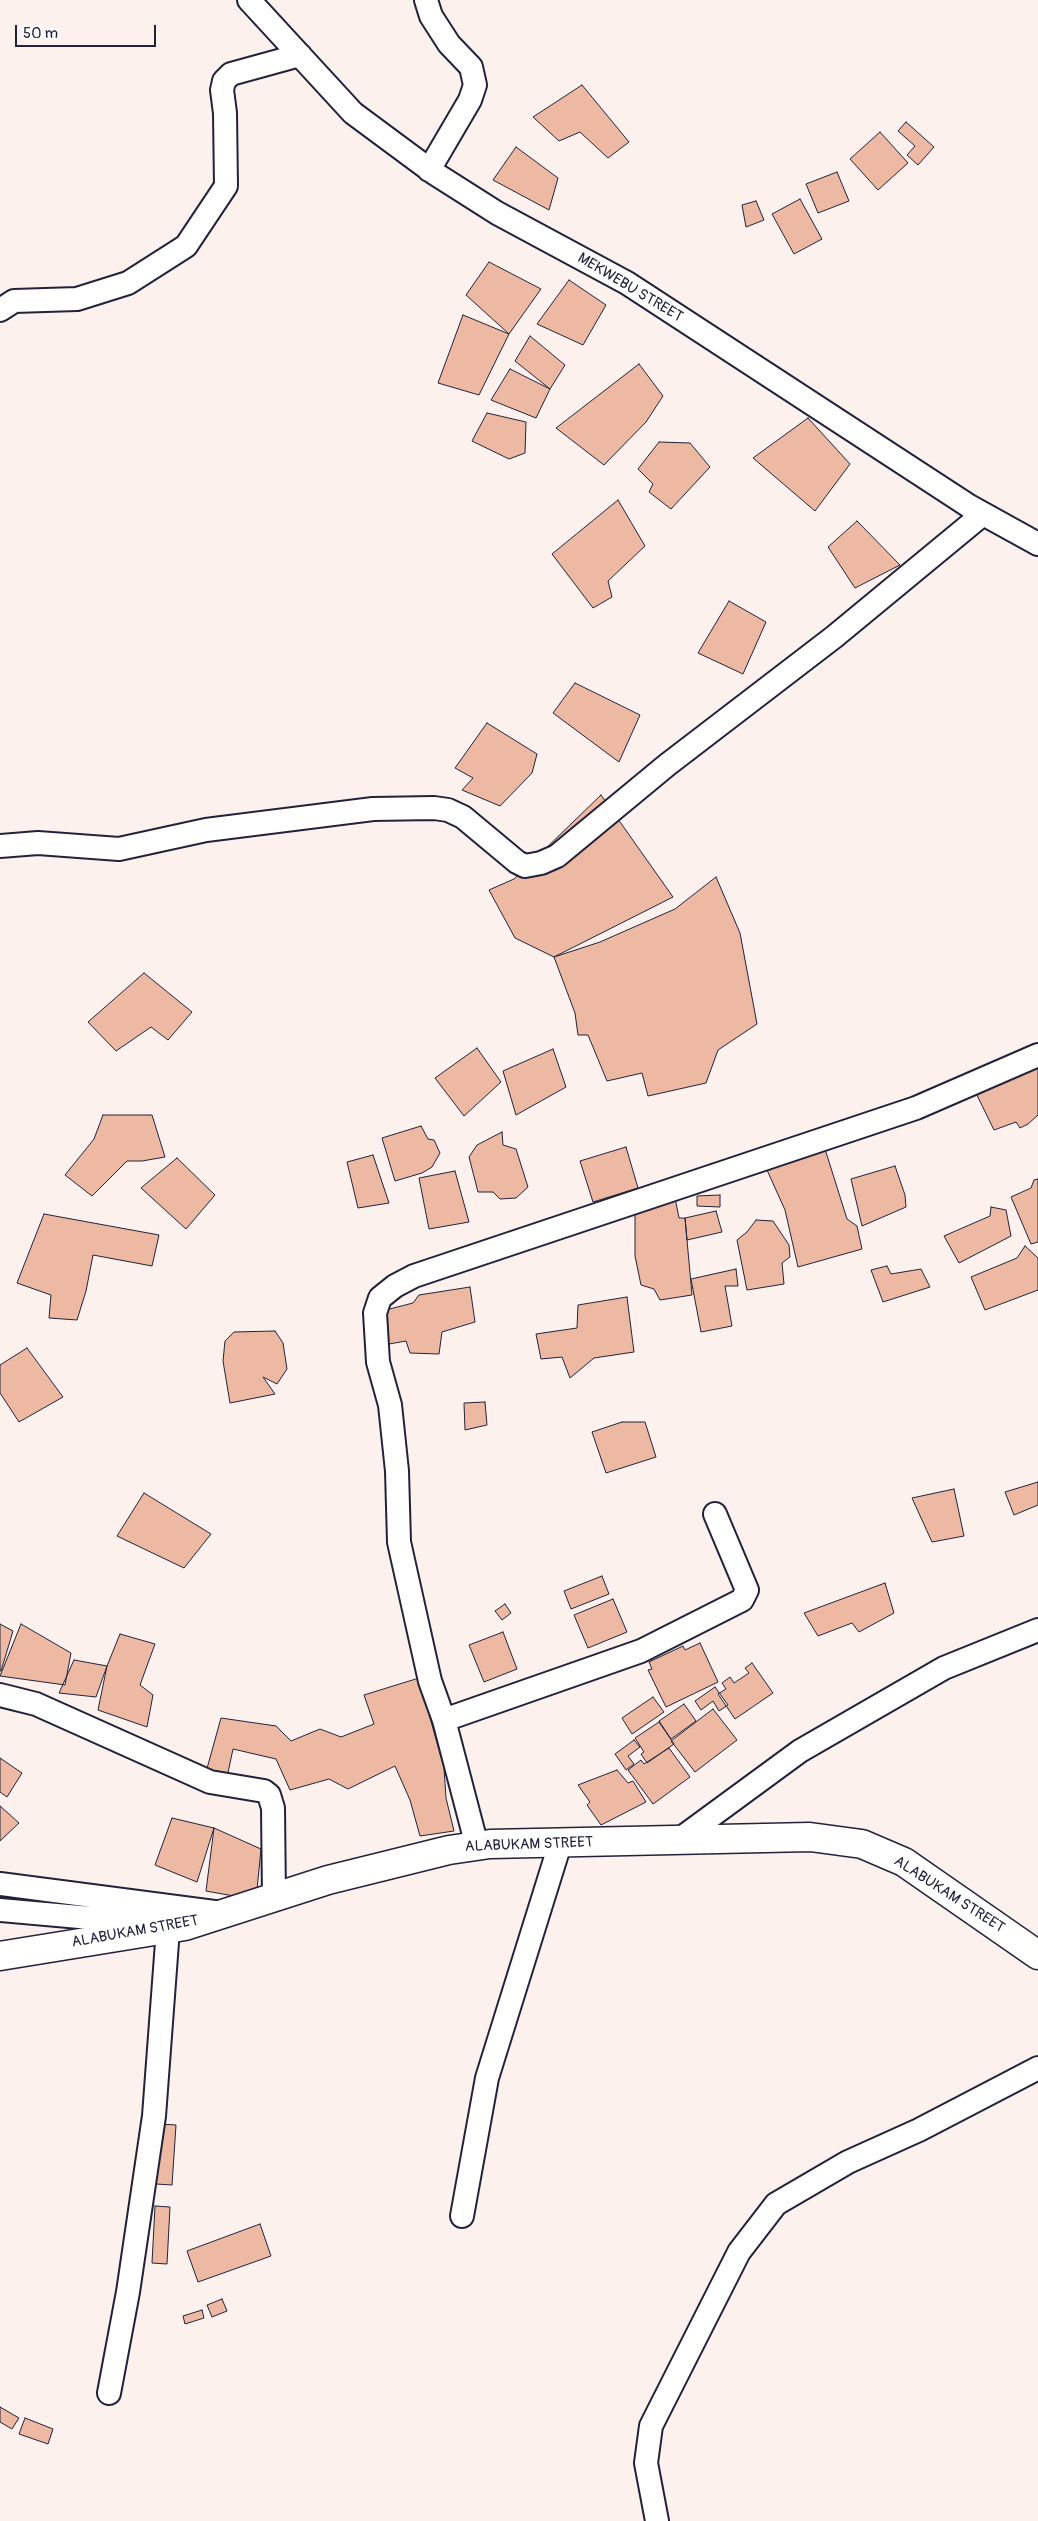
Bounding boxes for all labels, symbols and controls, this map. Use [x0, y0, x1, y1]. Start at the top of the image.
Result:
scale bar [18, 15, 159, 47]
text: 50 m [23, 24, 58, 43]
street label: MEKWEBU STREET [574, 249, 686, 327]
street label: ALABUKAM STREET [465, 1834, 593, 1856]
street label: ALABUKAM STREET [890, 1852, 1008, 1938]
street label: ALABUKAM STREET [70, 1912, 200, 1952]

